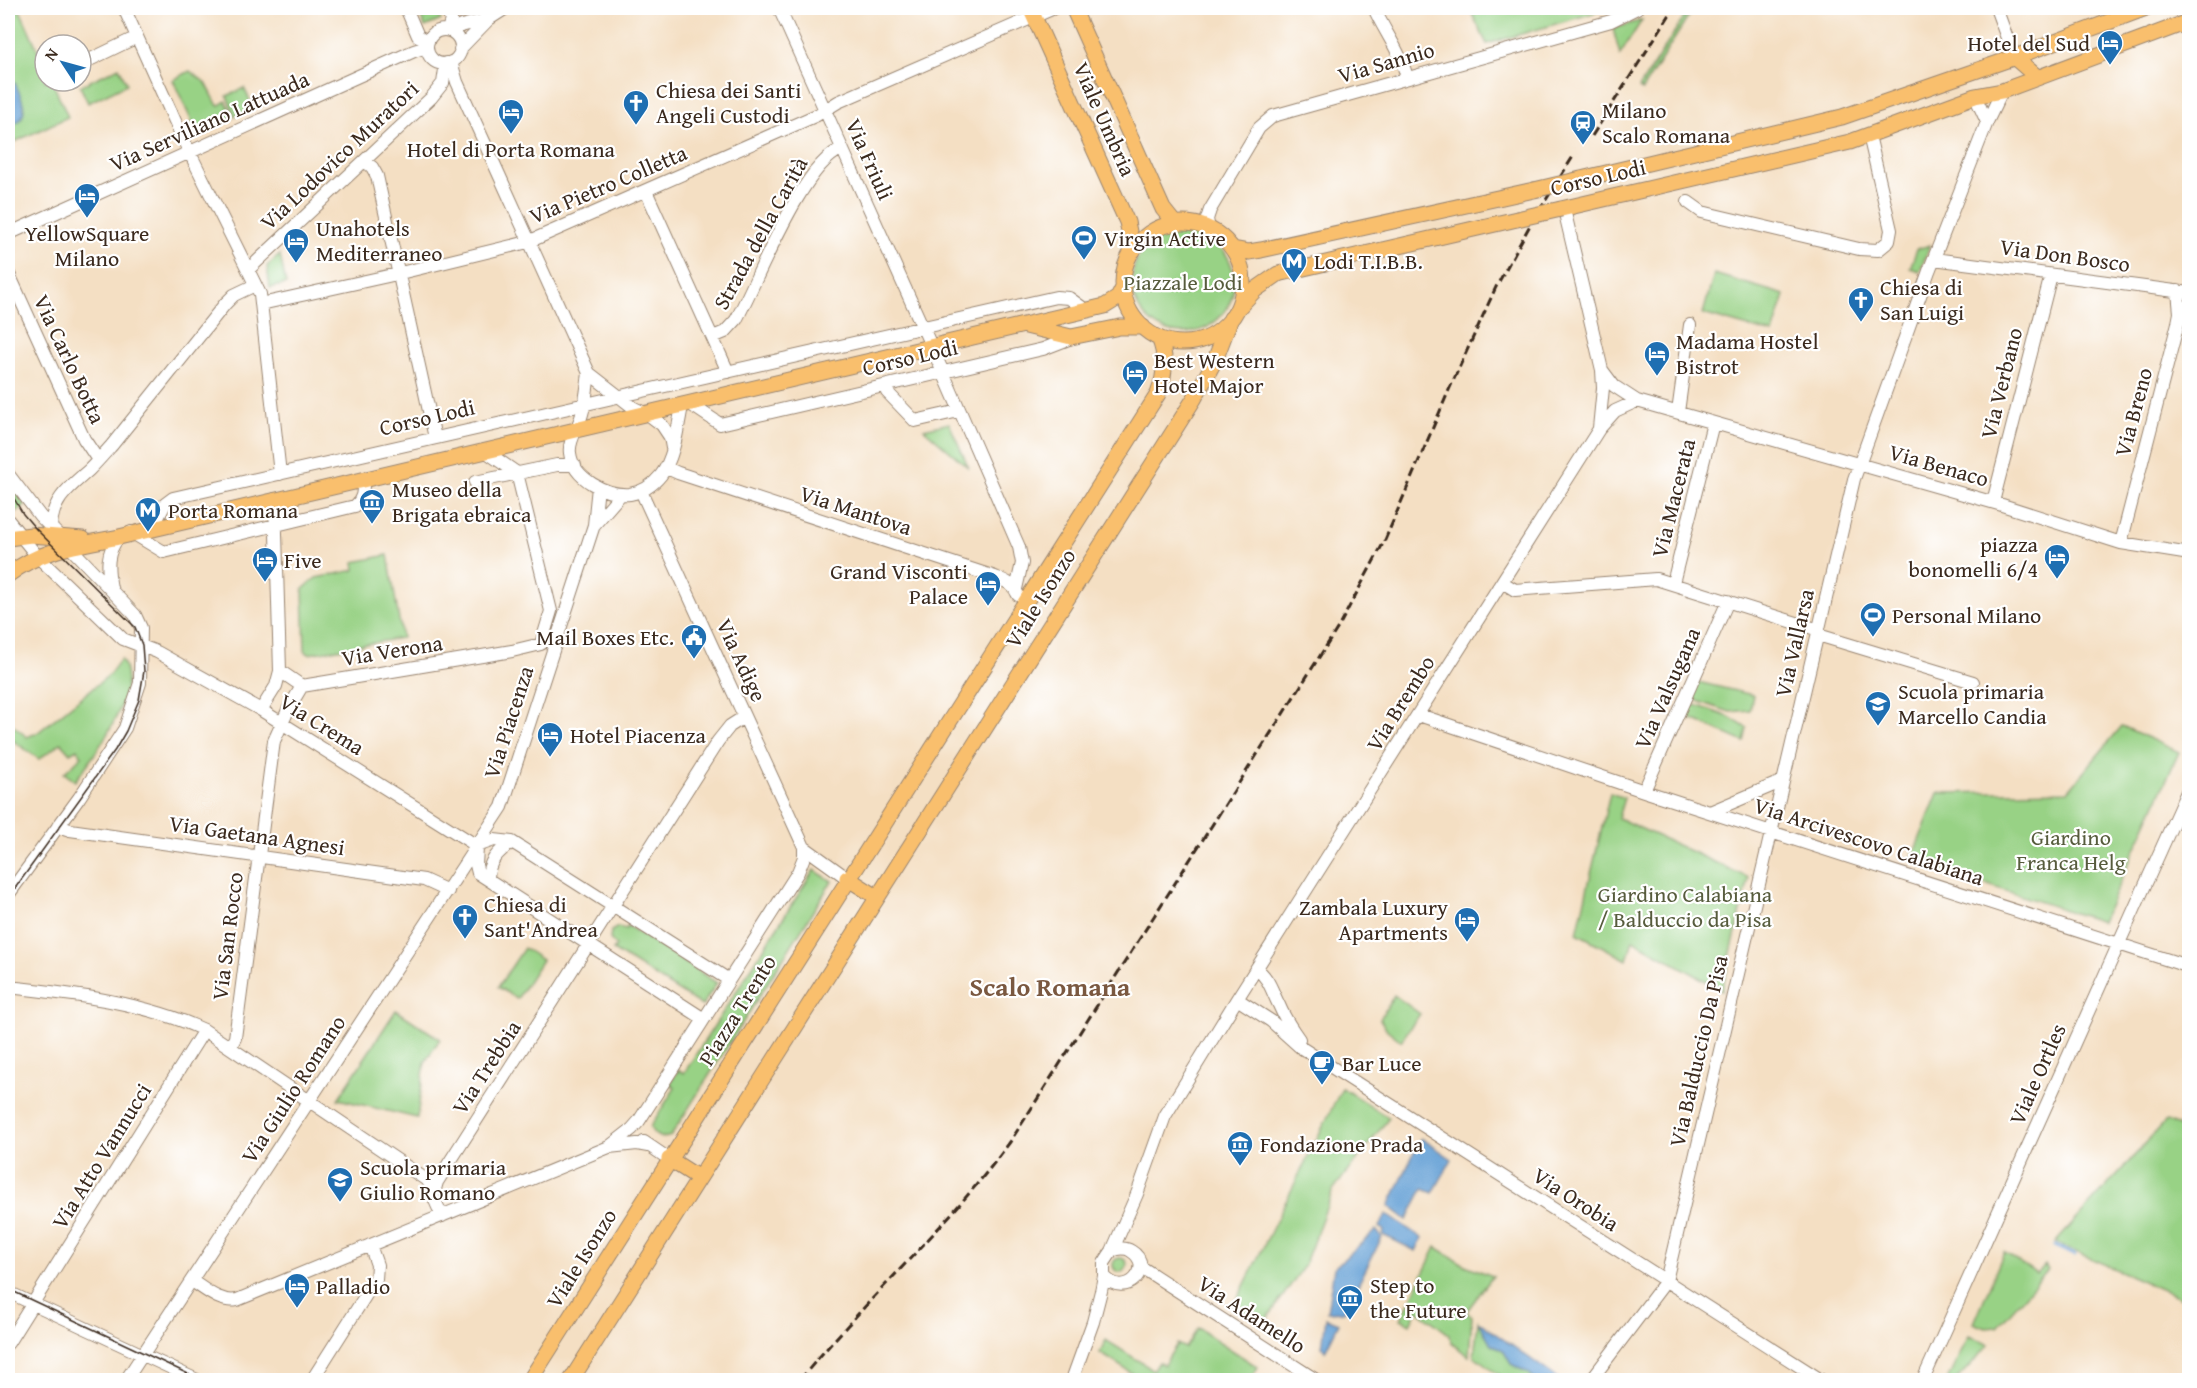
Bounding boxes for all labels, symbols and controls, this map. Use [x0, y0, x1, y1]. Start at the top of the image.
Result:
place label: Hotel del Sud [1968, 27, 2090, 59]
hotel icon: Hotel del Sud [2095, 28, 2125, 66]
north arrow [33, 33, 93, 93]
street label: Via Sannio [1334, 33, 1438, 91]
text: N [38, 43, 64, 66]
street label: Viale Umbria [1066, 57, 1145, 182]
street label: Via Serviliano Lattuada [104, 62, 314, 179]
street label: Via Lodovico Muratori [253, 73, 425, 237]
place label: Chiesa dei Santi Angeli Custodi [656, 74, 801, 131]
church icon: Chiesa dei Santi Angeli Custodi [621, 88, 651, 126]
place label: Milano Scalo Romana [1602, 94, 1731, 151]
hotel icon: Hotel di Porta Romana [496, 97, 526, 135]
station icon: Milano Scalo Romana [1568, 108, 1598, 146]
street label: Via Friuli [838, 113, 902, 205]
place label: Hotel di Porta Romana [407, 133, 616, 165]
street label: Via Pietro Colletta [524, 136, 692, 232]
street label: Strada della Carità [705, 150, 816, 315]
street label: Corso Lodi [1547, 151, 1649, 203]
hotel icon: YellowSquare Milano [72, 181, 102, 219]
place label: Unahotels Mediterraneo [316, 212, 443, 269]
place label: YellowSquare Milano [25, 217, 149, 274]
place label: Virgin Active [1104, 222, 1226, 254]
sports icon: Virgin Active [1069, 223, 1099, 261]
hotel icon: Unahotels Mediterraneo [281, 226, 311, 264]
street label: Via Don Bosco [1998, 230, 2132, 280]
place label: Lodi T.I.B.B. [1314, 245, 1423, 277]
metro station icon: Lodi T.I.B.B. [1279, 246, 1309, 284]
park label: Piazzale Lodi [1123, 266, 1243, 298]
place label: Chiesa di San Luigi [1880, 271, 1964, 328]
church icon: Chiesa di San Luigi [1846, 285, 1876, 323]
street label: Via Carlo Botta [26, 289, 114, 429]
street label: Via Verbano [1972, 324, 2030, 442]
place label: Madama Hostel Bistrot [1676, 325, 1819, 382]
street label: Corso Lodi [859, 331, 961, 383]
hotel icon: Madama Hostel Bistrot [1642, 339, 1672, 377]
place label: Best Western Hotel Major [1154, 344, 1275, 401]
hotel icon: Best Western Hotel Major [1120, 358, 1150, 396]
street label: Via Breno [2106, 364, 2160, 460]
street label: Corso Lodi [376, 391, 478, 443]
street label: Via Macerata [1643, 434, 1703, 561]
street label: Via Benaco [1885, 436, 1993, 494]
place label: Museo della Brigata ebraica [392, 473, 532, 530]
street label: Via Mantova [796, 477, 917, 543]
museum icon: Museo della Brigata ebraica [357, 487, 387, 525]
place label: Porta Romana [168, 494, 299, 526]
metro station icon: Porta Romana [133, 495, 163, 533]
place label: piazza bonomelli 6/4 [1909, 528, 2039, 585]
street label: Viale Isonzo [997, 542, 1083, 654]
hotel icon: piazza bonomelli 6/4 [2042, 542, 2072, 580]
place label: Five [284, 544, 322, 576]
hotel icon: Five [250, 545, 280, 583]
place label: Grand Visconti Palace [830, 555, 968, 612]
hotel icon: Grand Visconti Palace [973, 569, 1003, 607]
street label: Via Vallarsa [1766, 585, 1822, 700]
place label: Personal Milano [1892, 599, 2041, 631]
sports icon: Personal Milano [1858, 600, 1888, 638]
street label: Via Adige [709, 613, 775, 707]
place label: Mail Boxes Etc. [536, 621, 674, 653]
street label: Via Valsugana [1626, 621, 1708, 754]
public building icon: Mail Boxes Etc. [679, 622, 709, 660]
street label: Via Verona [339, 626, 445, 674]
street label: Via Brembo [1358, 649, 1442, 757]
street label: Via Piacenza [475, 661, 541, 782]
place label: Scuola primaria Marcello Candia [1898, 675, 2047, 732]
street label: Via Crema [273, 685, 371, 763]
school or university icon: Scuola primaria Marcello Candia [1863, 689, 1893, 727]
place label: Hotel Piacenza [570, 719, 706, 751]
hotel icon: Hotel Piacenza [535, 720, 565, 758]
street label: Via Arcivescovo Calabiana [1750, 789, 1989, 893]
street label: Via Gaetana Agnesi [167, 807, 347, 863]
park label: Giardino Franca Helg [2016, 821, 2126, 878]
street label: Via San Rocco [203, 870, 251, 1002]
park label: Giardino Calabiana / Balduccio da Pisa [1598, 878, 1773, 935]
place label: Chiesa di Sant'Andrea [484, 888, 598, 945]
place label: Zambala Luxury Apartments [1299, 891, 1448, 948]
church icon: Chiesa di Sant'Andrea [450, 902, 480, 940]
hotel icon: Zambala Luxury Apartments [1452, 905, 1482, 943]
street label: Piazza Trento [690, 948, 784, 1072]
street label: Via Balduccio Da Pisa [1660, 951, 1736, 1150]
district label: Scalo Romana [970, 967, 1131, 1006]
street label: Via Giulio Romano [233, 1009, 353, 1169]
street label: Via Trebbia [444, 1013, 529, 1120]
street label: Viale Ortles [2000, 1018, 2074, 1130]
place label: Bar Luce [1342, 1047, 1421, 1079]
cafe icon: Bar Luce [1307, 1048, 1337, 1086]
street label: Via Atto Vannucci [43, 1077, 159, 1235]
place label: Fondazione Prada [1260, 1128, 1424, 1160]
museum icon: Fondazione Prada [1225, 1129, 1255, 1167]
place label: Scuola primaria Giulio Romano [360, 1151, 507, 1208]
street label: Via Orobia [1527, 1159, 1626, 1239]
school or university icon: Scuola primaria Giulio Romano [325, 1165, 355, 1203]
street label: Viale Isonzo [538, 1202, 624, 1314]
street label: Via Adamello [1192, 1267, 1312, 1361]
place label: Step to the Future [1370, 1269, 1467, 1326]
place label: Palladio [316, 1270, 390, 1302]
hotel icon: Palladio [282, 1271, 312, 1309]
museum icon: Step to the Future [1335, 1283, 1365, 1321]

